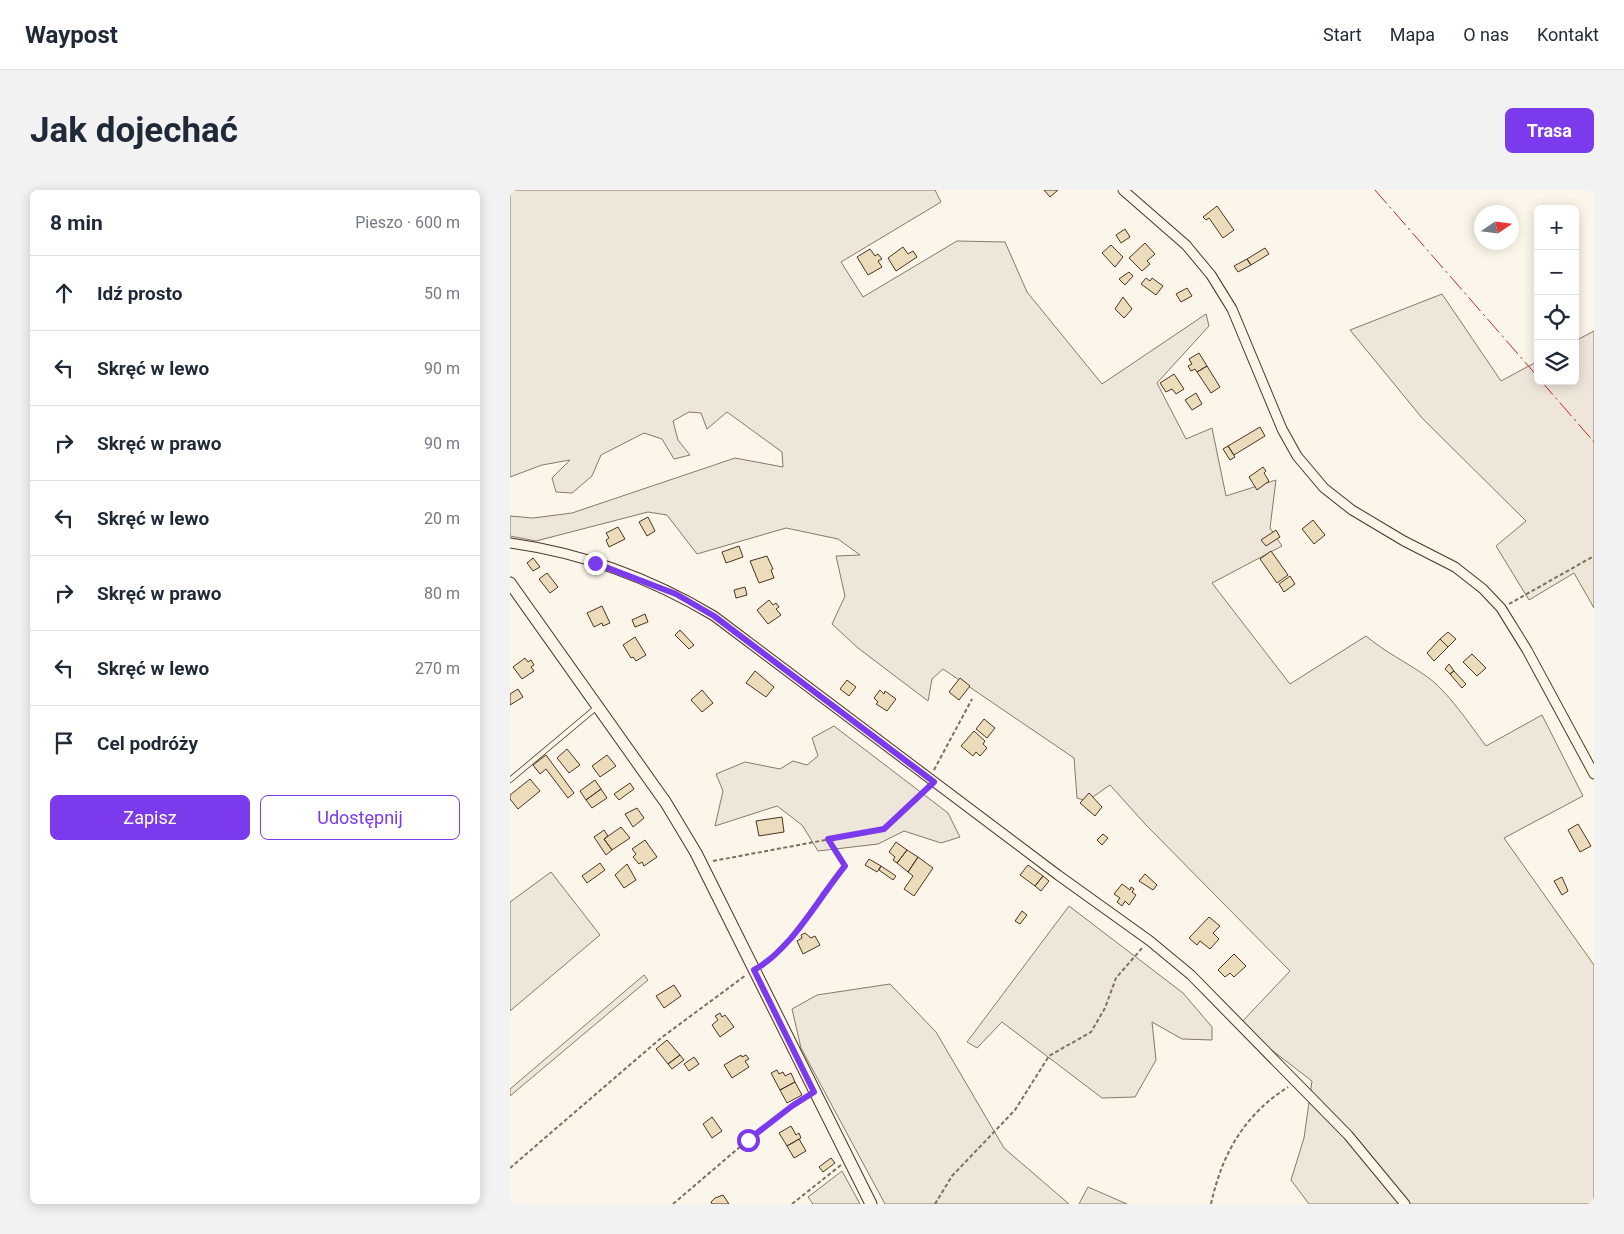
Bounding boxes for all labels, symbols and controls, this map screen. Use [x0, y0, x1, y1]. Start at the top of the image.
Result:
text: Waypost [25, 21, 118, 49]
text: Start [1323, 24, 1362, 45]
text: Mapa [1390, 24, 1435, 45]
text: O nas [1463, 24, 1509, 45]
text: Kontakt [1537, 24, 1599, 45]
button: Trasa [1505, 108, 1594, 153]
text: Jak dojechać [30, 110, 238, 151]
north arrow [1474, 205, 1519, 250]
map controls [1534, 205, 1579, 385]
button: + [1534, 205, 1579, 250]
text: 8 min [50, 211, 103, 235]
text: Pieszo · 600 m [355, 213, 460, 232]
button: − [1534, 250, 1579, 295]
icon: ahead [50, 279, 78, 307]
text: Idź prosto [97, 282, 182, 305]
text: 50 m [424, 284, 460, 303]
button: locate [1534, 295, 1579, 340]
button: layers [1534, 340, 1579, 385]
icon: left [50, 354, 78, 382]
text: Skręć w lewo [97, 357, 209, 380]
text: 90 m [424, 359, 460, 378]
icon: right [50, 429, 78, 457]
text: Skręć w prawo [97, 432, 221, 455]
text: 90 m [424, 434, 460, 453]
icon: left [50, 504, 78, 532]
text: Skręć w lewo [97, 507, 209, 530]
text: 20 m [424, 509, 460, 528]
route end [584, 552, 607, 575]
icon: right [50, 579, 78, 607]
text: Skręć w prawo [97, 582, 221, 605]
text: 80 m [424, 584, 460, 603]
icon: left [50, 654, 78, 682]
text: Skręć w lewo [97, 657, 209, 680]
text: 270 m [415, 659, 460, 678]
icon: arrive [50, 729, 78, 757]
text: Cel podróży [97, 732, 198, 755]
button: Zapisz [50, 795, 250, 840]
button: Udostępnij [260, 795, 460, 840]
route start [737, 1129, 760, 1152]

